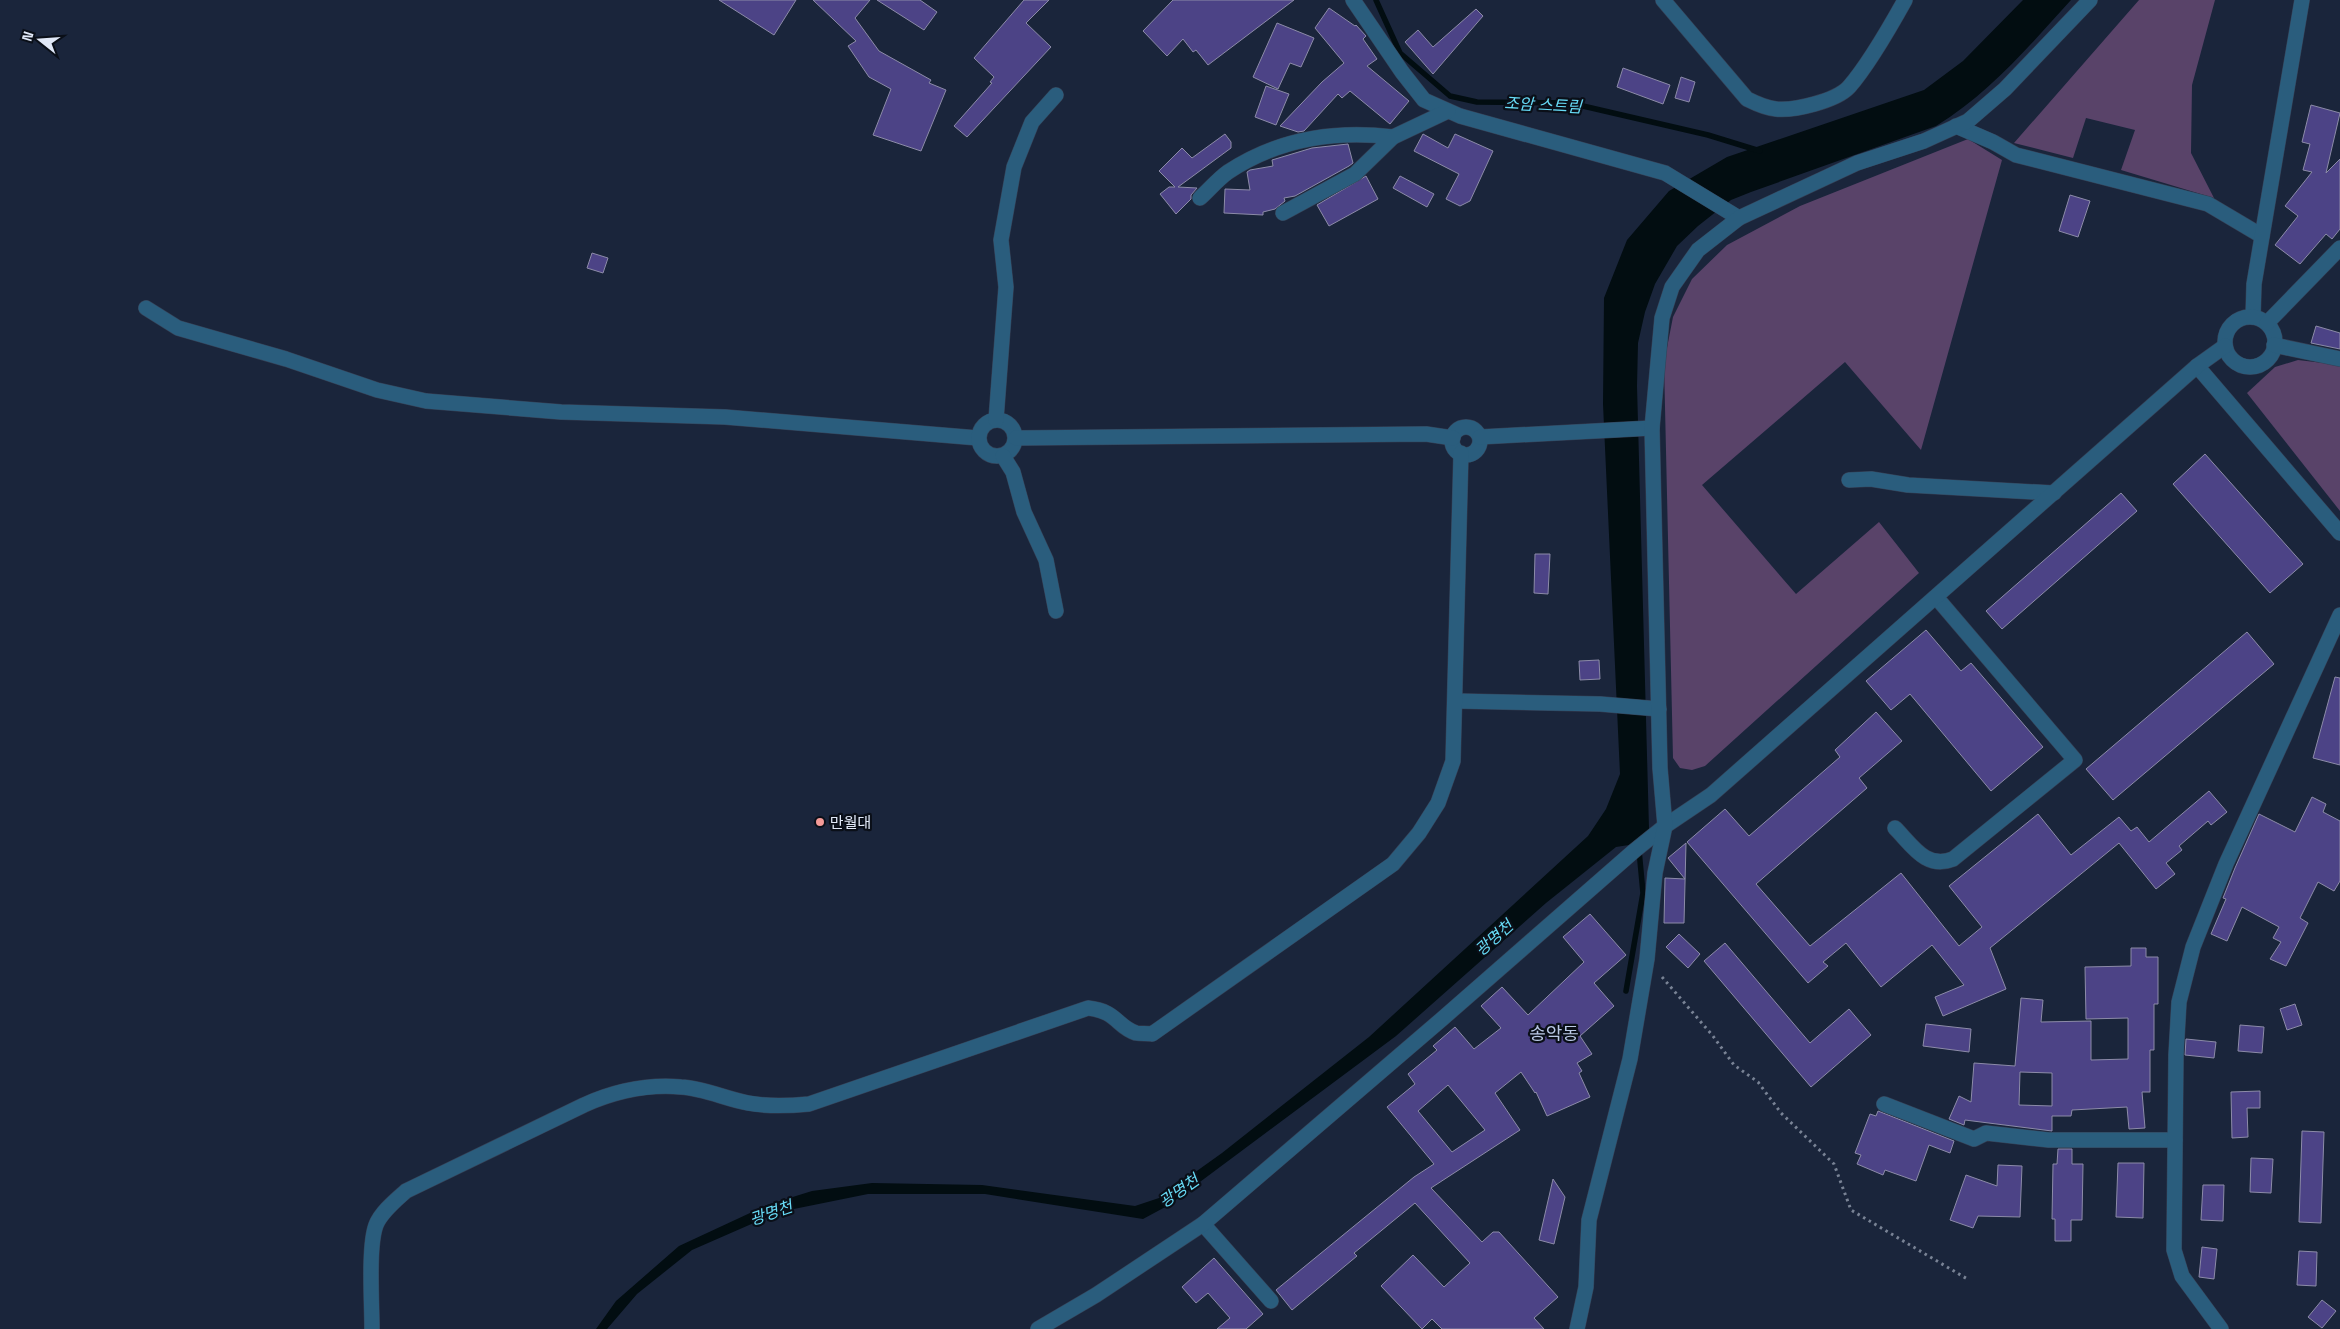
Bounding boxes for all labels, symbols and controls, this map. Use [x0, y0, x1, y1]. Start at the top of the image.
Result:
north arrow [15, 15, 65, 65]
text: N [18, 29, 38, 43]
water label: 조암 스트림 [1504, 92, 1584, 118]
place label: 만월대 [830, 813, 871, 832]
marker: 만월대 [814, 816, 826, 828]
water label: 광명천 [1471, 914, 1519, 961]
district label: 송악동 [1529, 1022, 1579, 1045]
water label: 광명천 [1155, 1168, 1205, 1212]
water label: 광명천 [747, 1195, 797, 1230]

